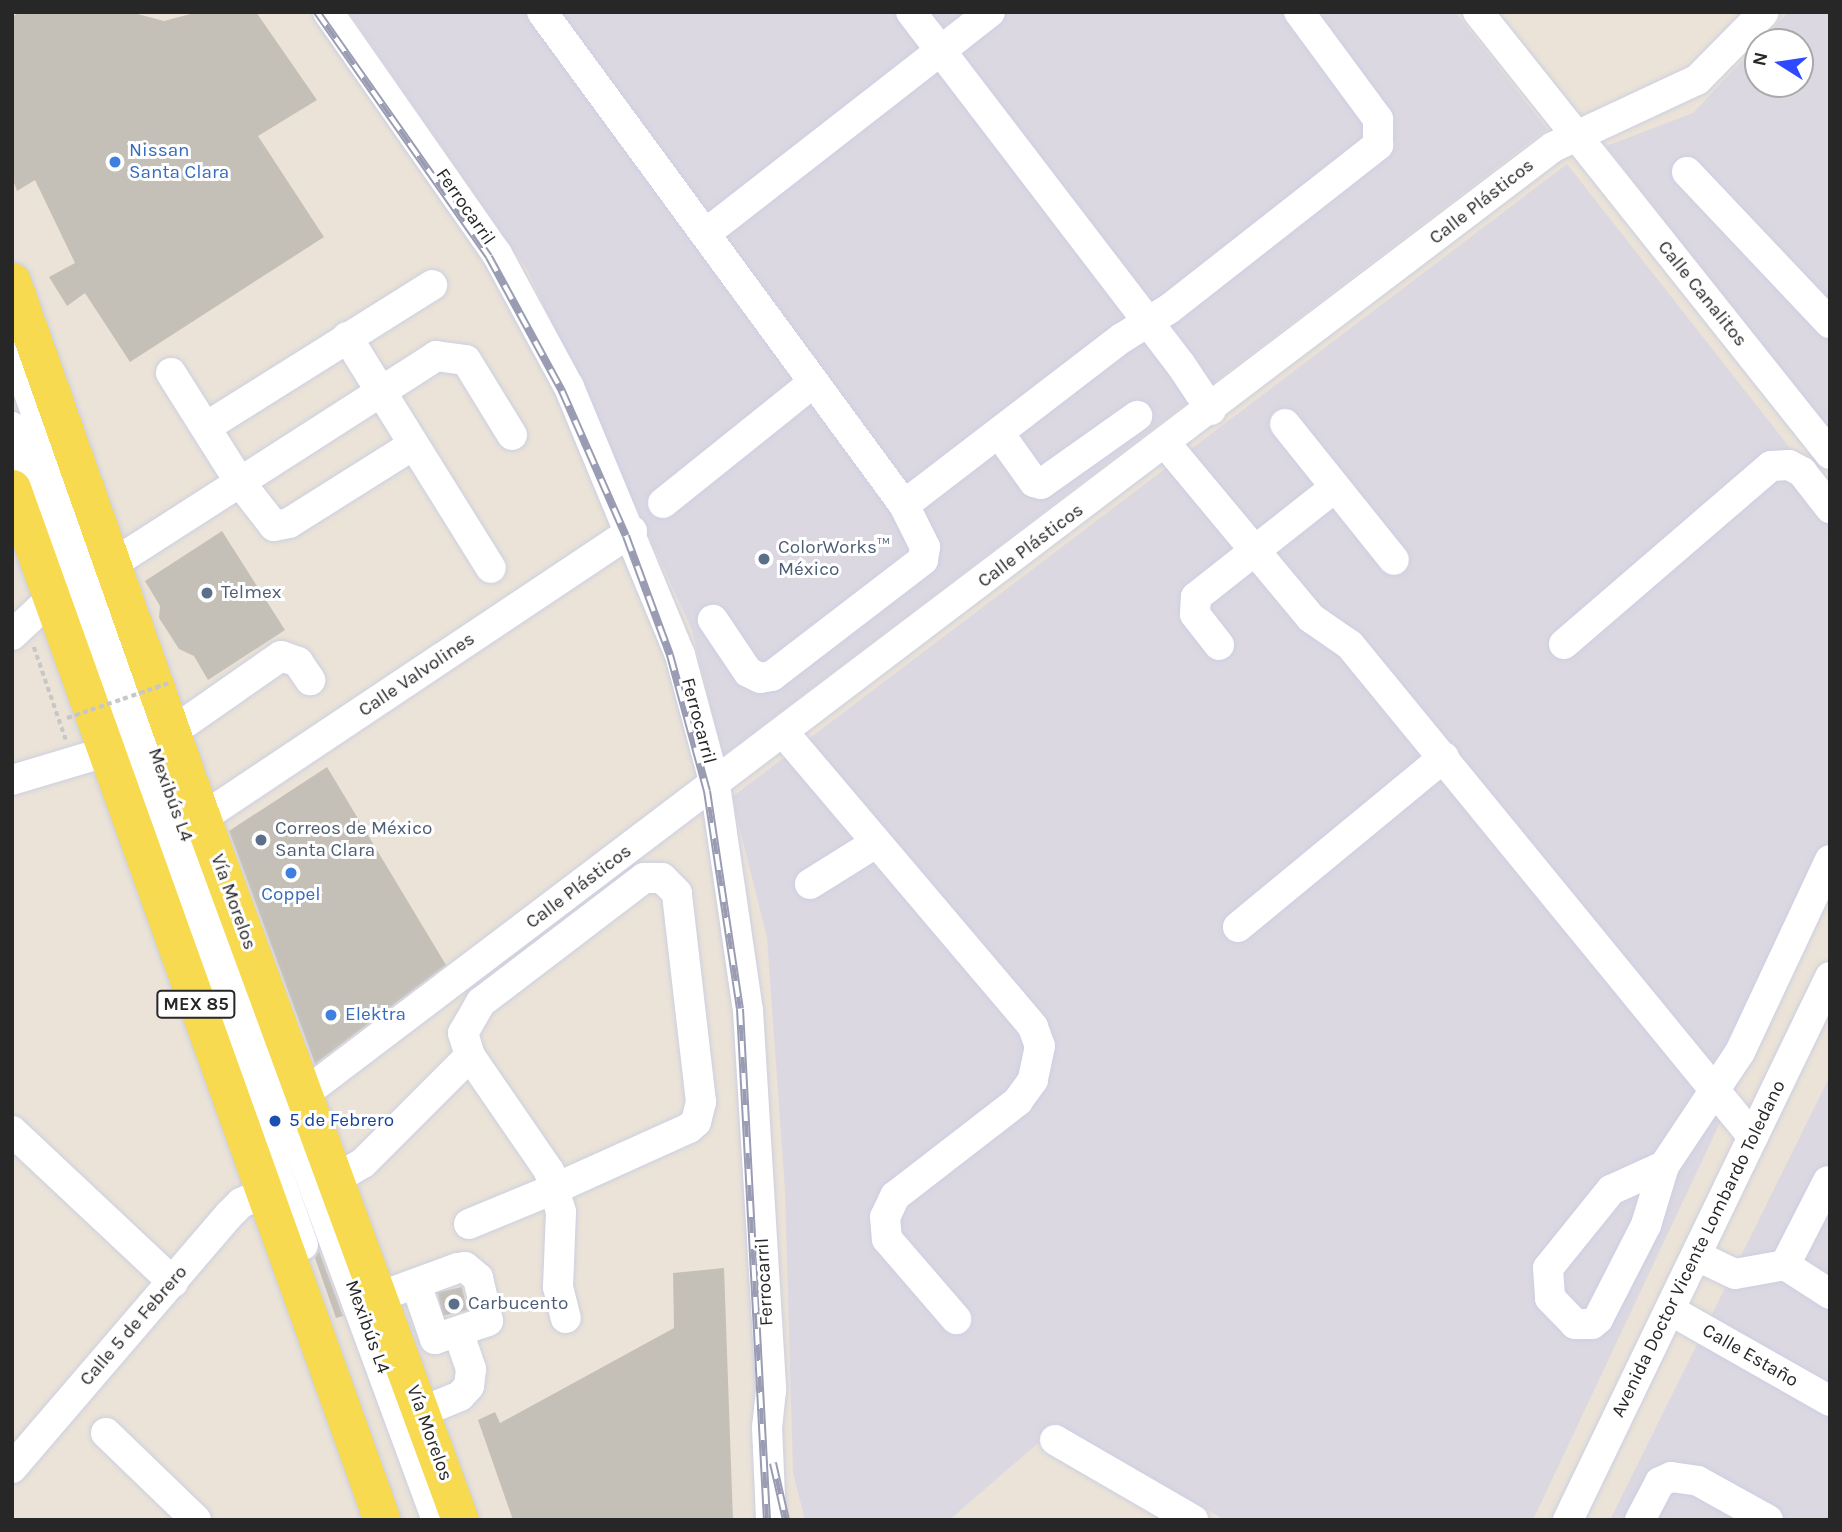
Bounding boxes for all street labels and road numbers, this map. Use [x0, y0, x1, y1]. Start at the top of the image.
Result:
street label: Calle Plásticos [1425, 154, 1539, 250]
street label: Ferrocarril [430, 164, 500, 250]
street label: Calle Canalitos [1652, 236, 1752, 352]
street label: Calle Plásticos [974, 499, 1088, 593]
street label: Calle Valvolines [355, 628, 479, 722]
street label: Ferrocarril [676, 675, 720, 767]
street label: Mexibús L4 [143, 745, 197, 845]
street label: Calle Plásticos [522, 840, 636, 934]
street label: Vía Morelos [205, 851, 261, 953]
road number: MEX 85 [156, 989, 236, 1018]
street label: Avenida Doctor Vicente Lombardo Toledano [1607, 1077, 1791, 1421]
street label: Ferrocarril [751, 1237, 779, 1327]
street label: Calle 5 de Febrero [76, 1261, 192, 1391]
street label: Mexibús L4 [340, 1277, 394, 1377]
street label: Calle Estaño [1698, 1319, 1802, 1393]
street label: Vía Morelos [401, 1382, 457, 1484]

